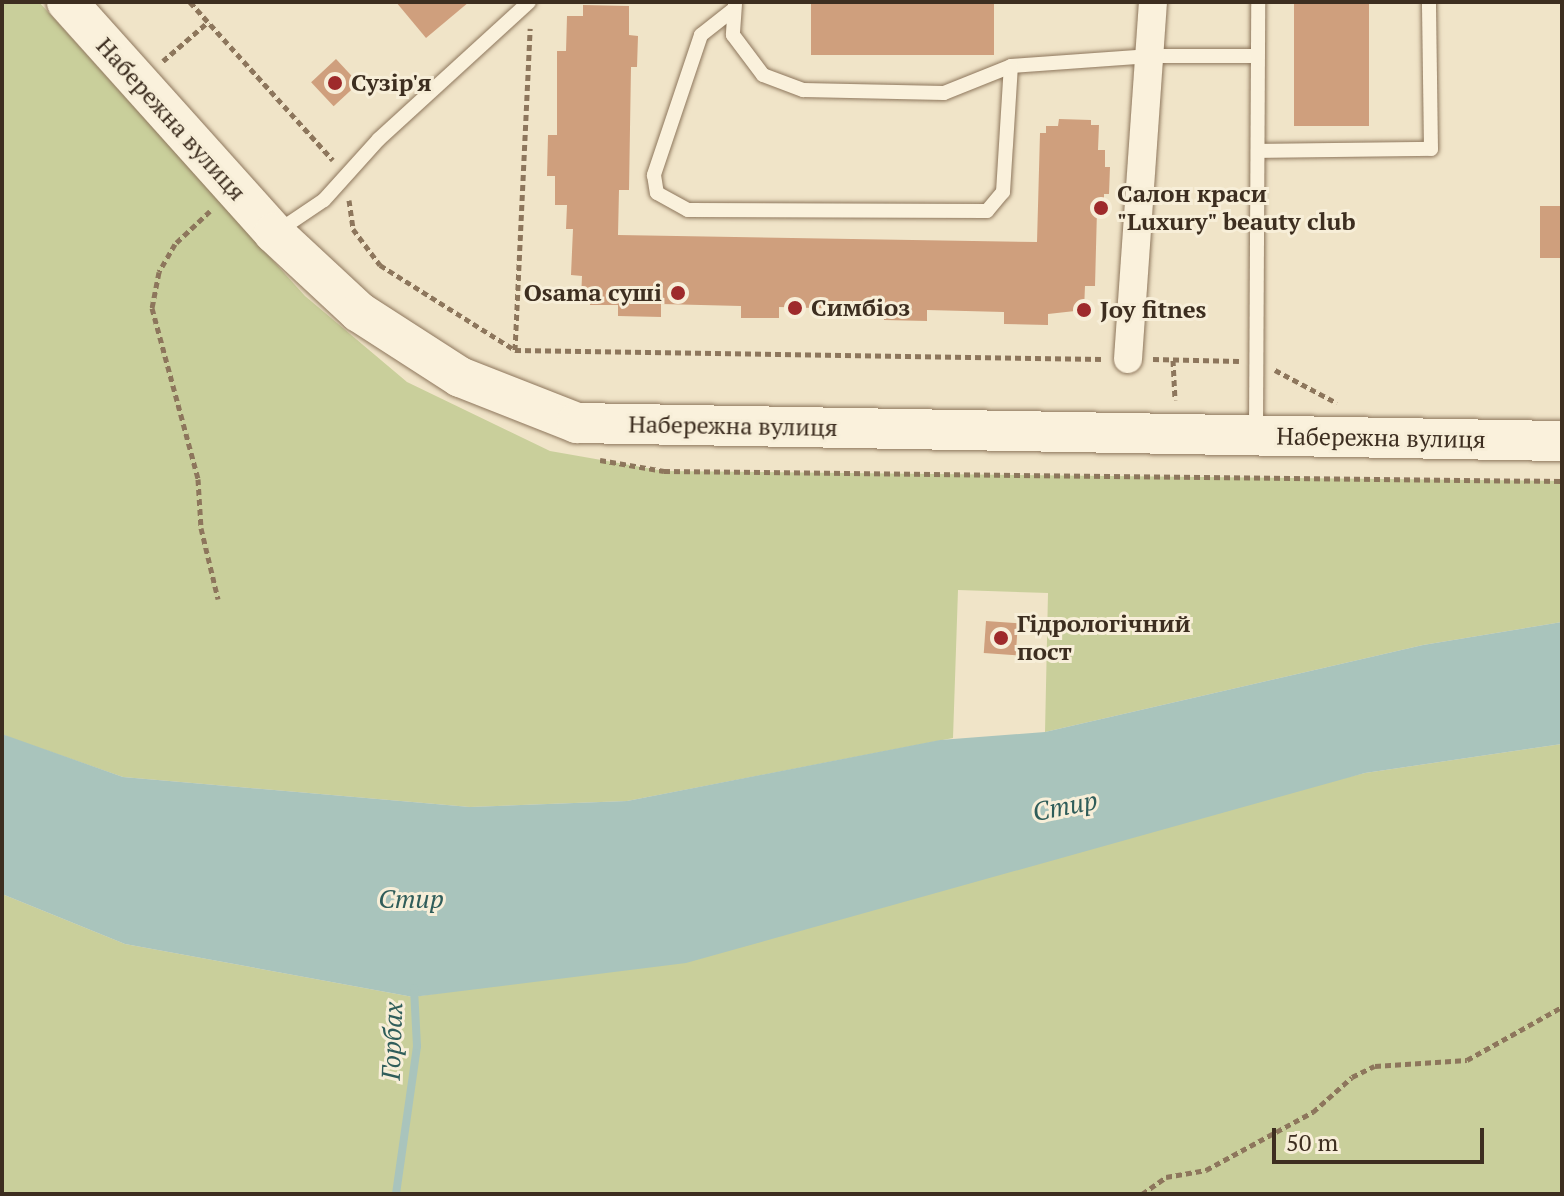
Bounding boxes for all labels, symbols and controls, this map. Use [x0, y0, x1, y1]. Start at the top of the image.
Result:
street label: Набережна вулиця [90, 32, 252, 206]
place label: Сузір'я [351, 69, 431, 97]
marker: Сузір'я [326, 74, 344, 92]
place label: Салон краси "Luxury" beauty club [1117, 180, 1356, 236]
marker: Салон краси "Luxury" beauty club [1092, 199, 1110, 217]
place label: Osama cуші [524, 279, 662, 307]
marker: Osama cуші [669, 284, 687, 302]
place label: Симбіоз [811, 294, 910, 322]
place label: Joy fitnes [1100, 296, 1206, 324]
marker: Симбіоз [786, 299, 804, 317]
marker: Joy fitnes [1075, 301, 1093, 319]
street label: Набережна вулиця [628, 410, 838, 442]
street label: Набережна вулиця [1276, 422, 1486, 454]
place label: Гідрологічний пост [1017, 610, 1191, 666]
marker: Гідрологічний пост [992, 629, 1010, 647]
water label: Стир [1030, 784, 1100, 828]
water label: Стир [378, 883, 444, 915]
water label: Горбах [375, 1001, 409, 1081]
scale bar [1276, 1112, 1488, 1162]
text: 50 m [1286, 1126, 1338, 1158]

